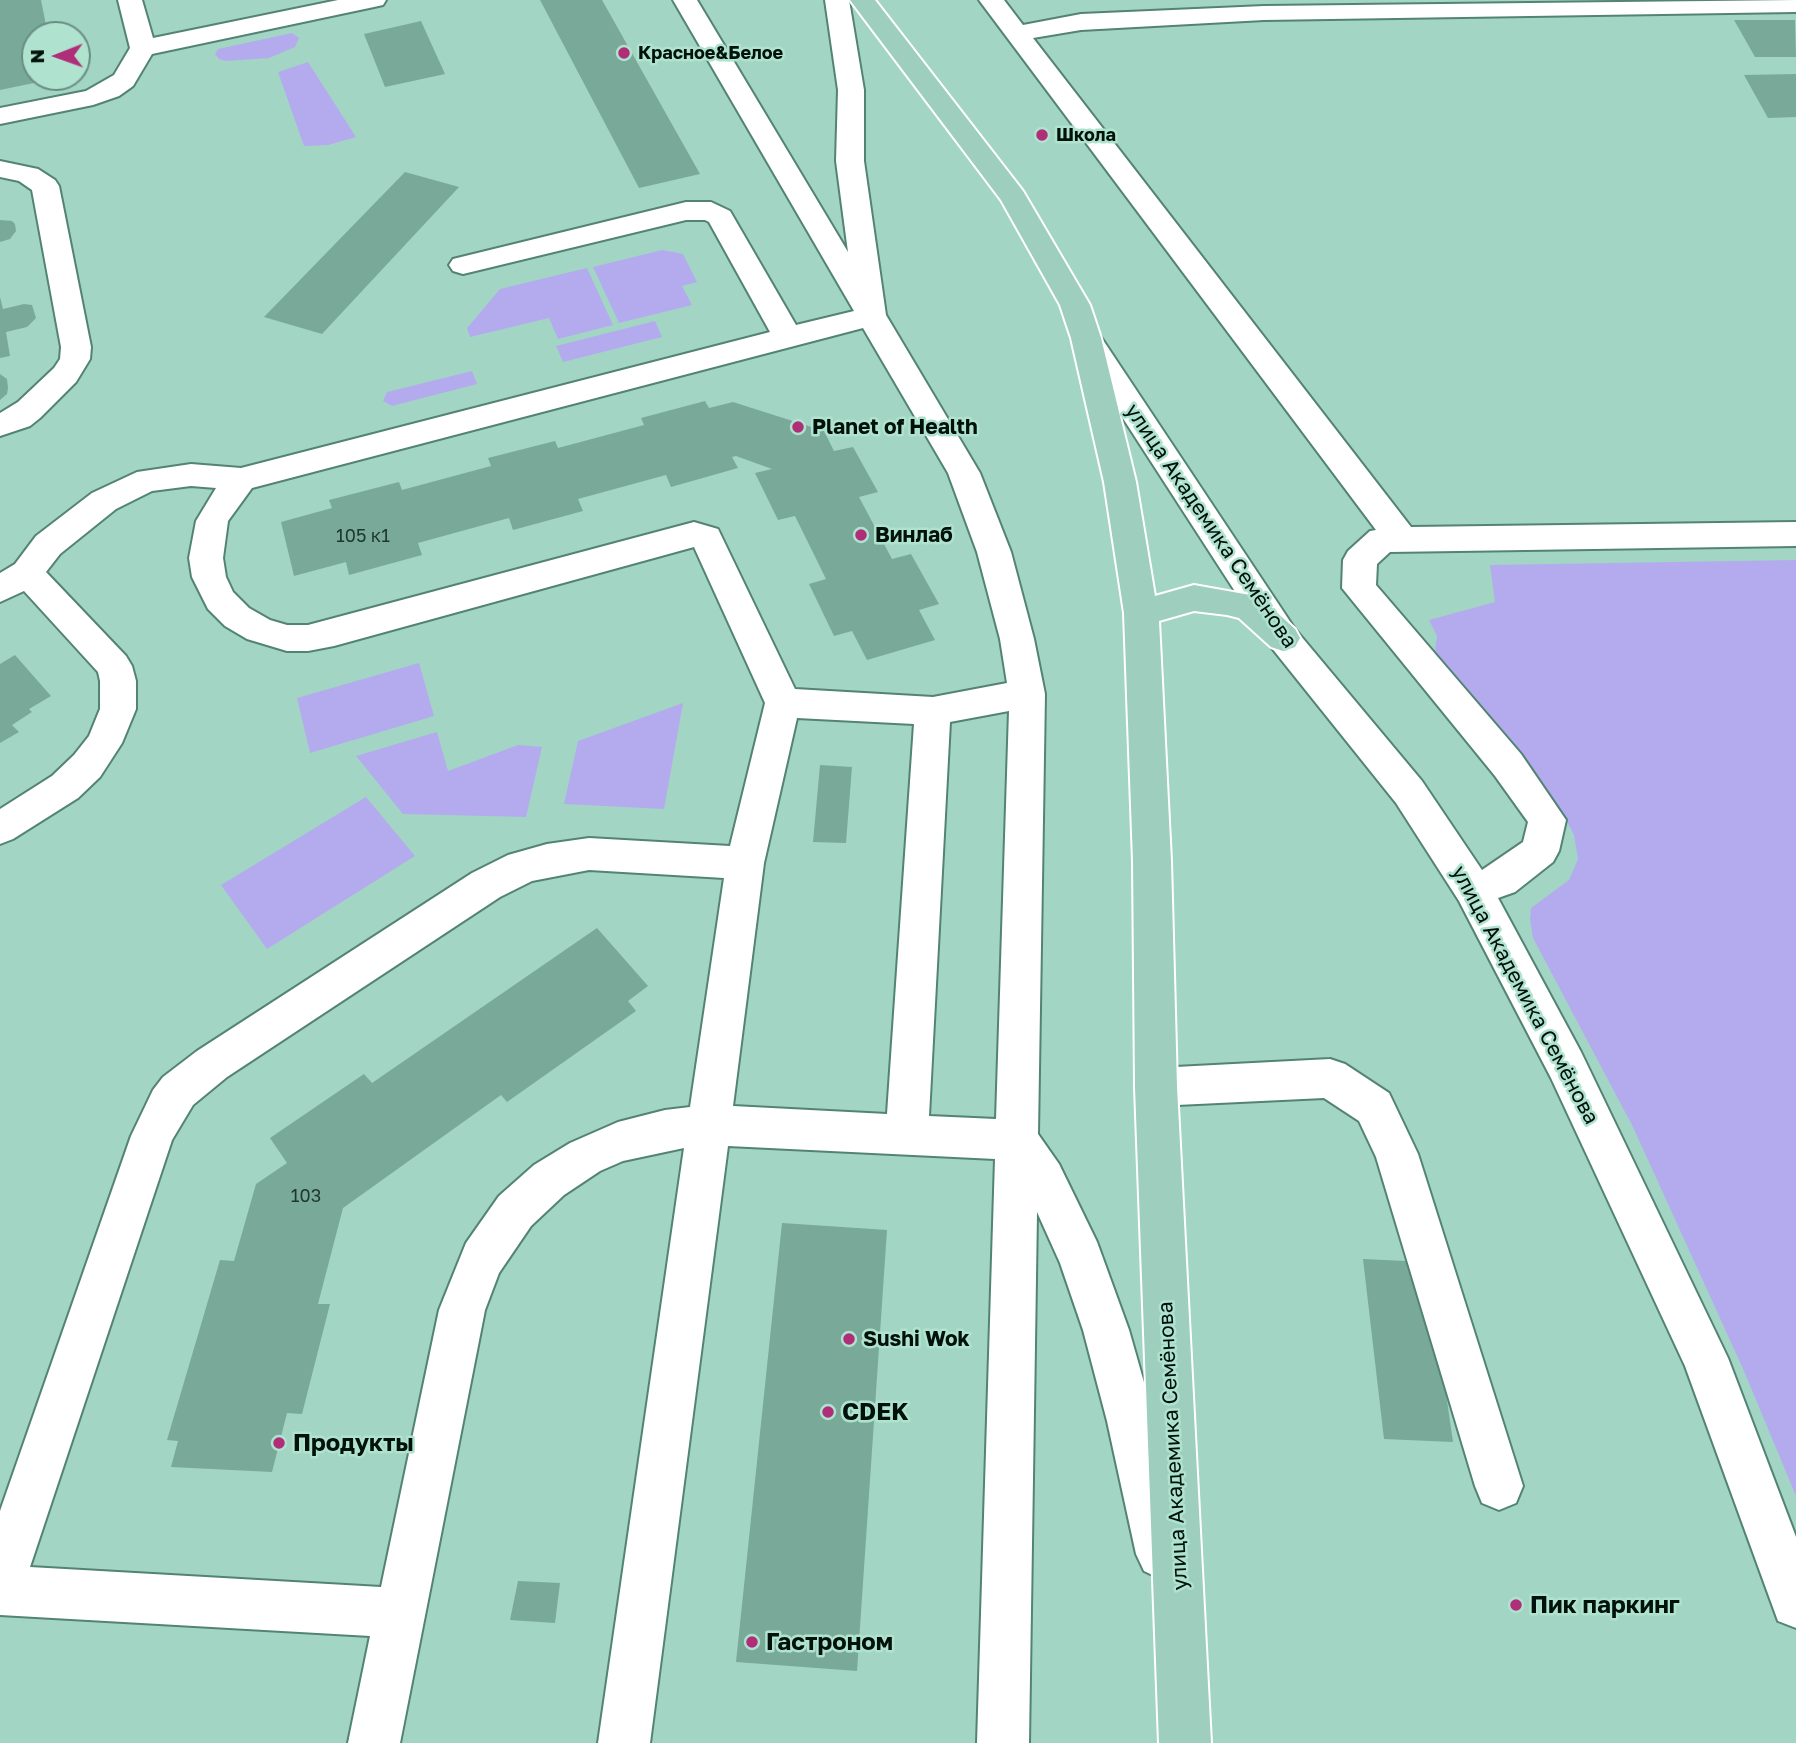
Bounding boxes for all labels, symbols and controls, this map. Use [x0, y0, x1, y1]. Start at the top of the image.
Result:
north arrow [21, 21, 91, 91]
place label: Красное&Белое [638, 42, 783, 64]
marker: Красное&Белое [616, 45, 632, 61]
text: N [25, 49, 48, 64]
place label: Школа [1056, 124, 1116, 146]
marker: Школа [1034, 127, 1050, 143]
street label: улица Академика Семёнова [1120, 399, 1302, 653]
place label: Planet of Health [812, 414, 978, 440]
marker: Planet of Health [790, 419, 806, 435]
place label: Винлаб [875, 522, 953, 548]
house number: 105 к1 [336, 525, 390, 547]
marker: Винлаб [853, 527, 869, 543]
street label: улица Академика Семёнова [1446, 861, 1604, 1129]
house number: 103 [291, 1185, 321, 1207]
street label: улица Академика Семёнова [1153, 1301, 1193, 1591]
place label: Sushi Wok [863, 1326, 970, 1352]
marker: Sushi Wok [841, 1331, 857, 1347]
place label: CDEK [842, 1398, 909, 1426]
marker: CDEK [820, 1404, 836, 1420]
place label: Продукты [293, 1429, 414, 1457]
marker: Продукты [271, 1435, 287, 1451]
place label: Пик паркинг [1530, 1591, 1680, 1619]
marker: Пик паркинг [1508, 1597, 1524, 1613]
place label: Гастроном [766, 1628, 893, 1656]
marker: Гастроном [744, 1634, 760, 1650]

